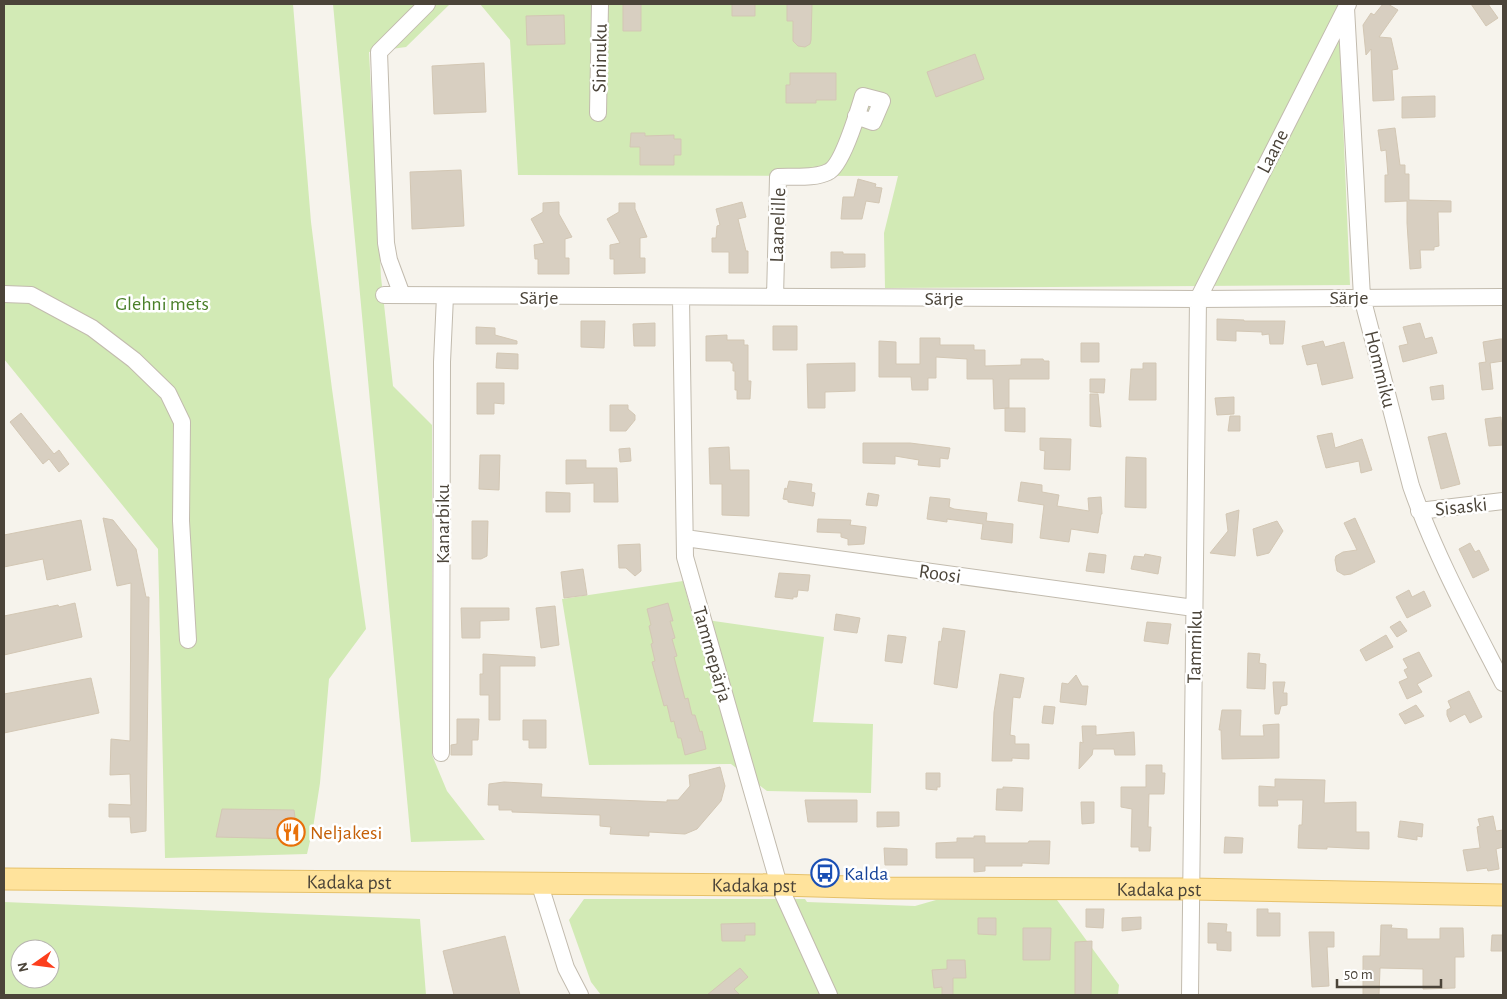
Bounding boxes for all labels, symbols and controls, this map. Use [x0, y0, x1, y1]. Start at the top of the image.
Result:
street label: Sininuku [589, 23, 611, 93]
street label: Laane [1254, 126, 1292, 177]
street label: Laanelille [767, 187, 789, 263]
street label: Särje [519, 288, 559, 308]
street label: Särje [1329, 288, 1369, 308]
street label: Särje [924, 289, 964, 309]
park label: Glehni mets [115, 294, 209, 314]
street label: Hommiku [1361, 329, 1399, 410]
street label: Kanarbiku [433, 484, 453, 564]
street label: Sisaski [1434, 494, 1488, 520]
street label: Roosi [918, 561, 962, 587]
street label: Tammepärja [689, 604, 735, 705]
street label: Tammiku [1184, 610, 1206, 684]
restaurant icon: Neljakesi [276, 817, 306, 847]
place label: Neljakesi [310, 823, 382, 843]
bus stop icon: Kalda [810, 858, 840, 888]
place label: Kalda [844, 864, 889, 884]
street label: Kadaka pst [306, 872, 392, 893]
street label: Kadaka pst [711, 875, 797, 896]
street label: Kadaka pst [1116, 880, 1202, 900]
north arrow [10, 939, 60, 989]
scale bar [1337, 956, 1441, 988]
text: N [15, 960, 31, 973]
text: 50 m [1344, 967, 1373, 982]

